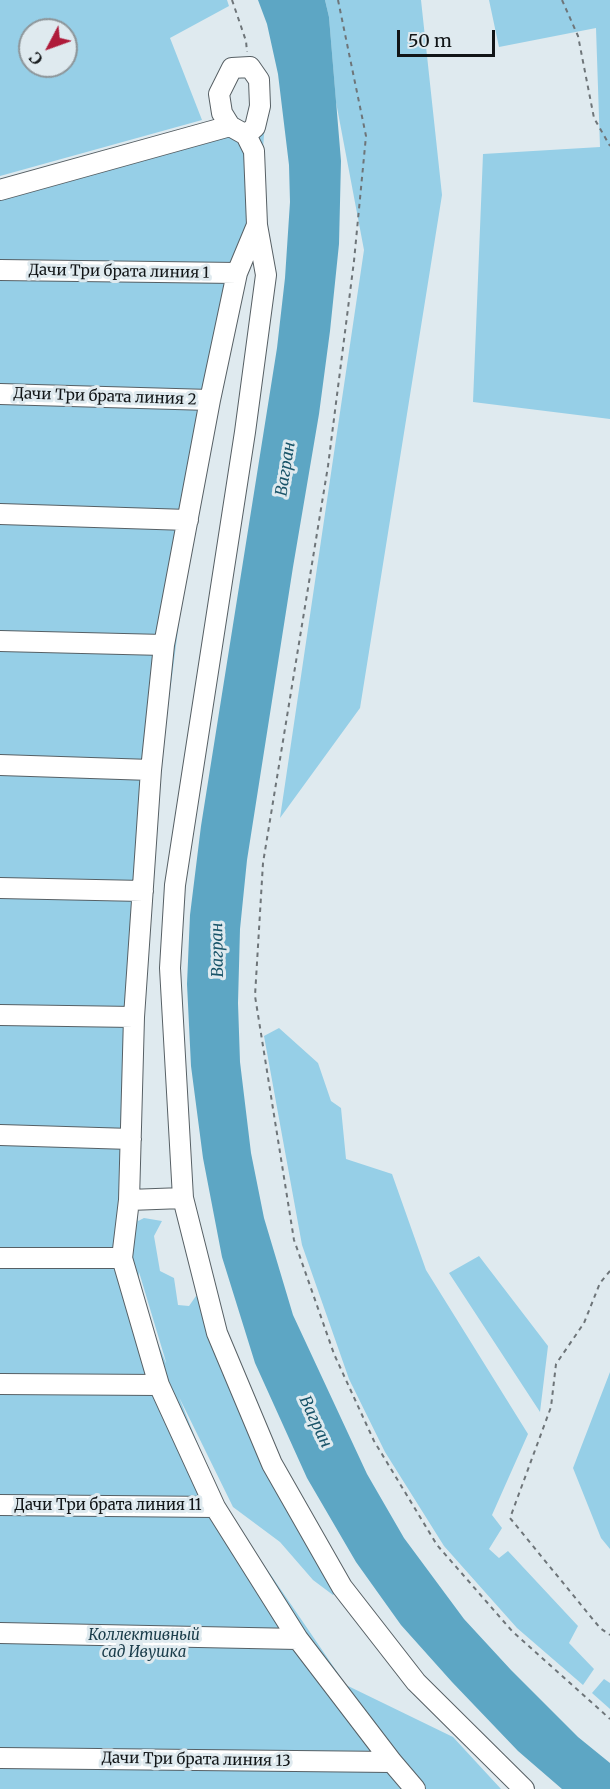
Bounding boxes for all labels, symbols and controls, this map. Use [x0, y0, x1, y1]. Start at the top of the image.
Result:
north arrow [18, 18, 78, 78]
scale bar [400, 18, 498, 56]
text: 50 m [408, 29, 452, 52]
text: С [25, 48, 47, 69]
street label: Дачи Три брата линия 1 [28, 261, 210, 283]
street label: Дачи Три брата линия 2 [13, 385, 197, 409]
water label: Вагран [272, 440, 300, 498]
water label: Вагран [208, 922, 228, 978]
water label: Вагран [295, 1393, 335, 1451]
street label: Дачи Три брата линия 11 [14, 1497, 202, 1515]
park label: Коллективный сад Ивушка [88, 1627, 200, 1662]
street label: Дачи Три брата линия 13 [101, 1749, 291, 1771]

